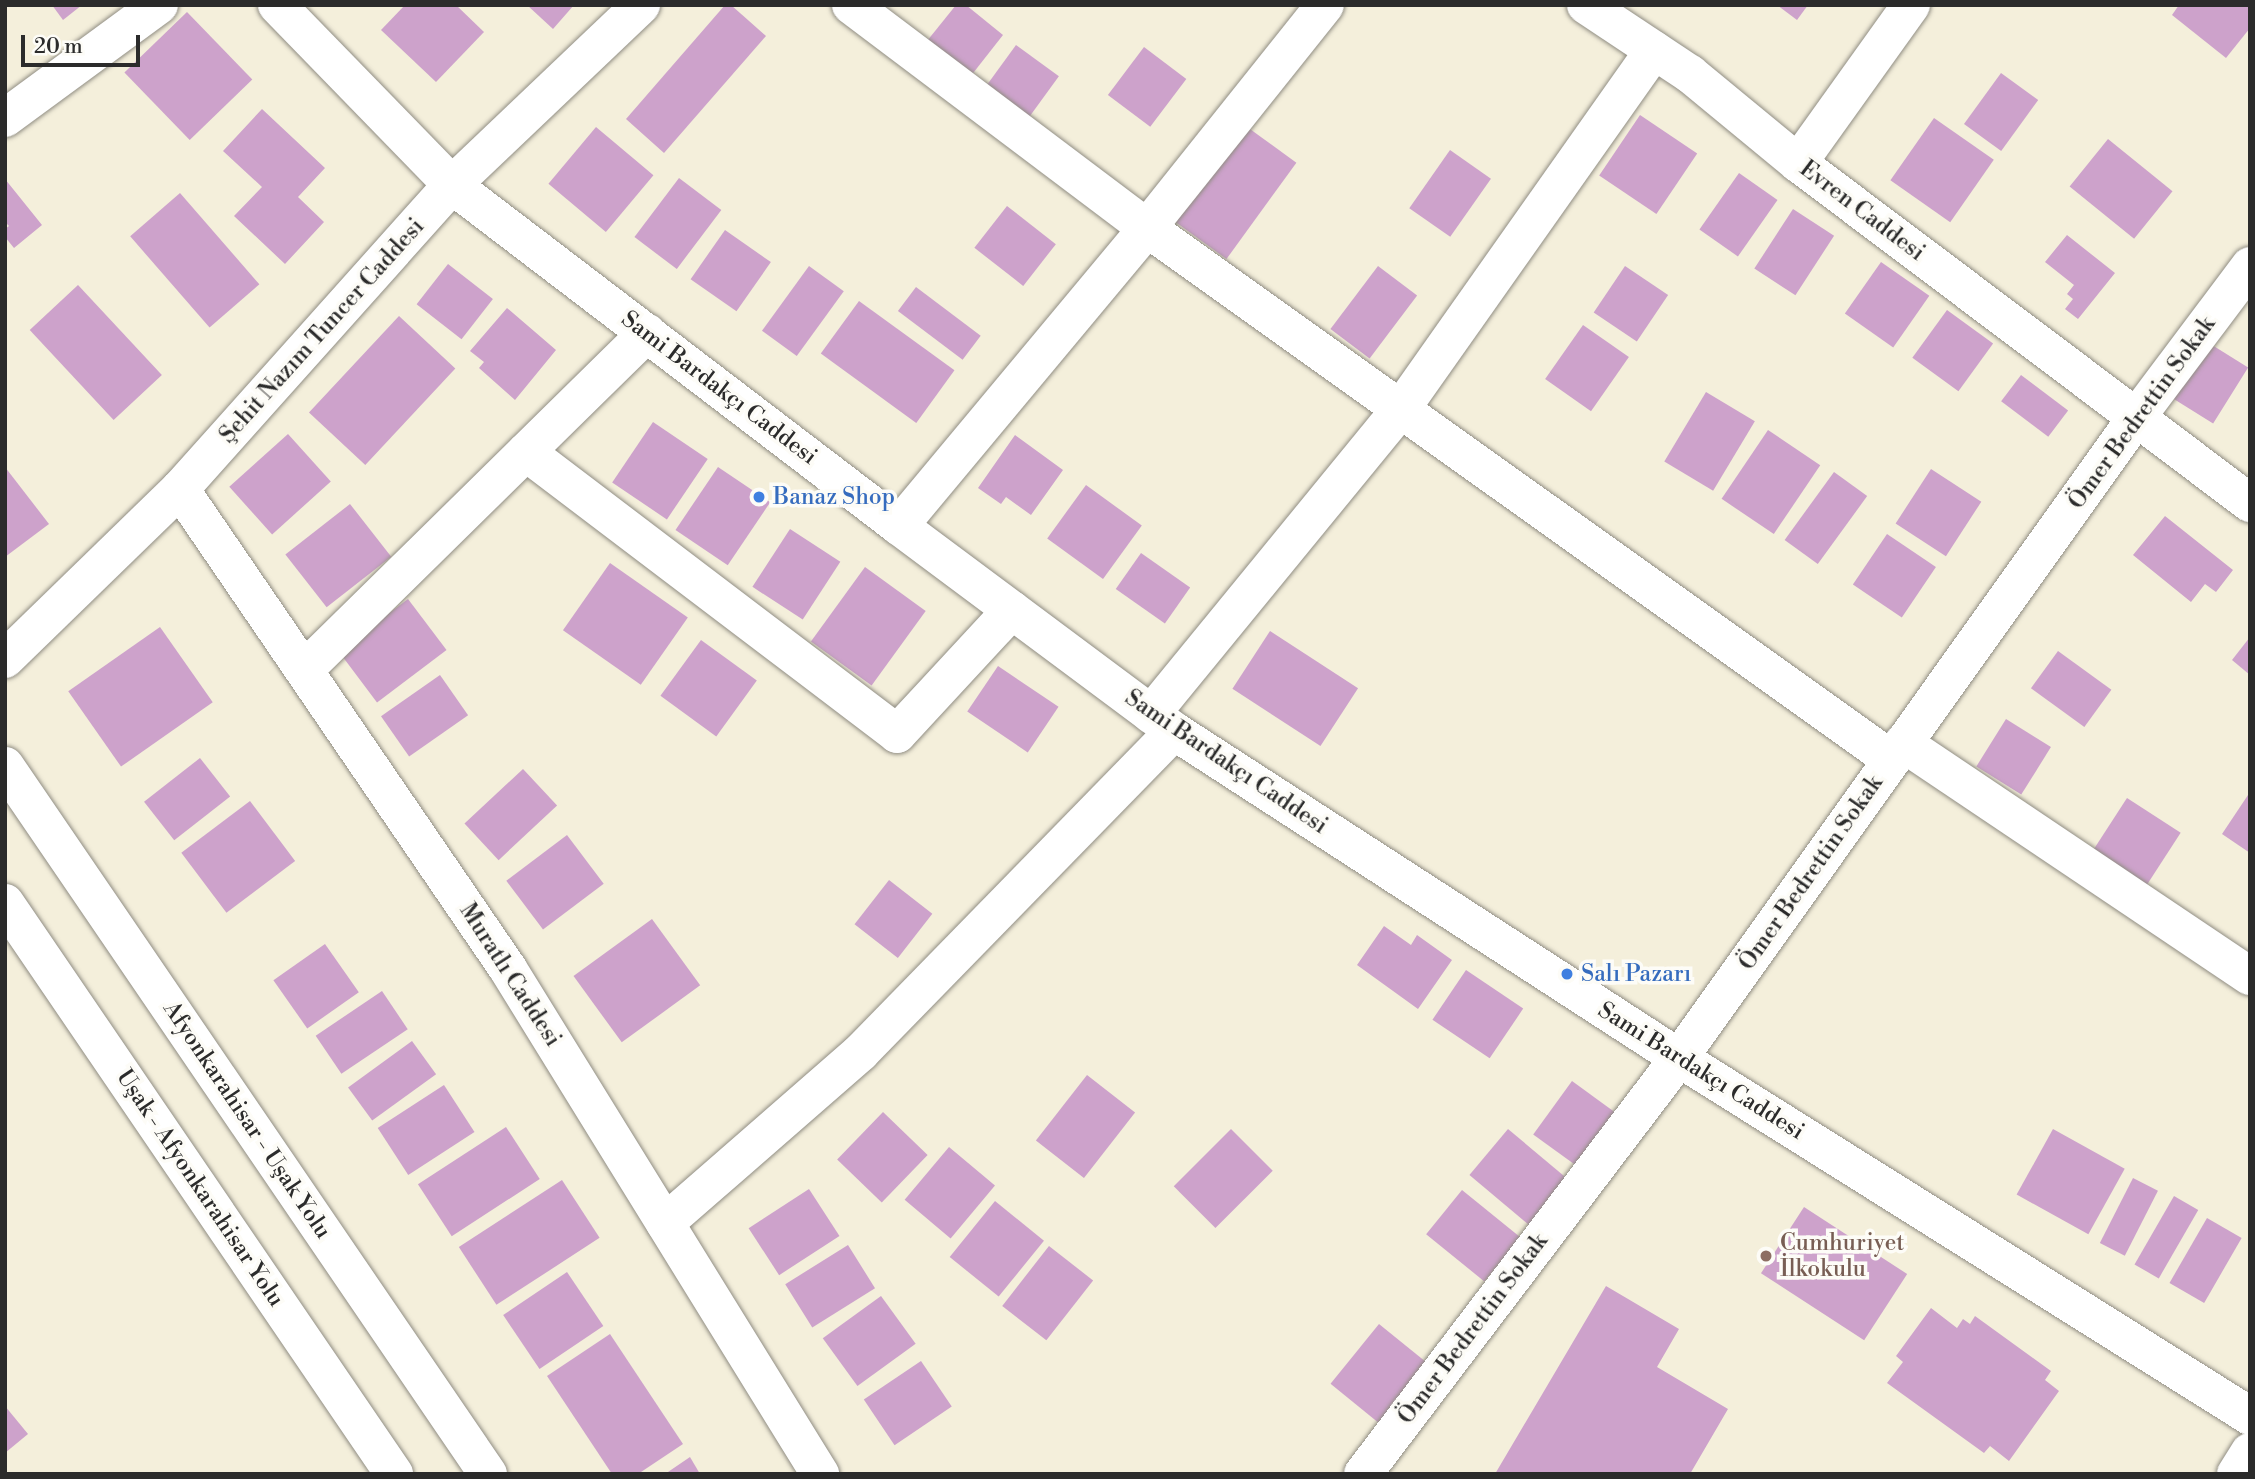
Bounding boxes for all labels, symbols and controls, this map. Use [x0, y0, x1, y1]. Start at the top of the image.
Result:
scale bar [24, 21, 144, 65]
text: 20 m [34, 34, 83, 60]
street label: Evren Caddesi [1794, 155, 1930, 267]
street label: Şehit Nazım Tuncer Caddesi [214, 213, 430, 449]
street label: Sami Bardakçı Caddesi [616, 305, 822, 471]
street label: Ömer Bedrettin Sokak [2063, 311, 2221, 515]
place label: Banaz Shop [773, 483, 895, 511]
marker: Banaz Shop [751, 489, 767, 505]
street label: Sami Bardakçı Caddesi [1120, 684, 1332, 840]
street label: Ömer Bedrettin Sokak [1733, 770, 1889, 976]
street label: Muratlı Caddesi [453, 898, 567, 1052]
place label: Salı Pazarı [1581, 960, 1691, 988]
marker: Salı Pazarı [1559, 966, 1575, 982]
street label: Afyonkarahisar - Uşak Yolu [157, 996, 337, 1244]
street label: Sami Bardakçı Caddesi [1593, 996, 1809, 1146]
street label: Uşak - Afyonkarahisar Yolu [110, 1064, 290, 1312]
street label: Ömer Bedrettin Sokak [1392, 1228, 1554, 1430]
place label: Cumhuriyet İlkokulu [1780, 1229, 1904, 1283]
marker: Cumhuriyet İlkokulu [1758, 1248, 1774, 1264]

